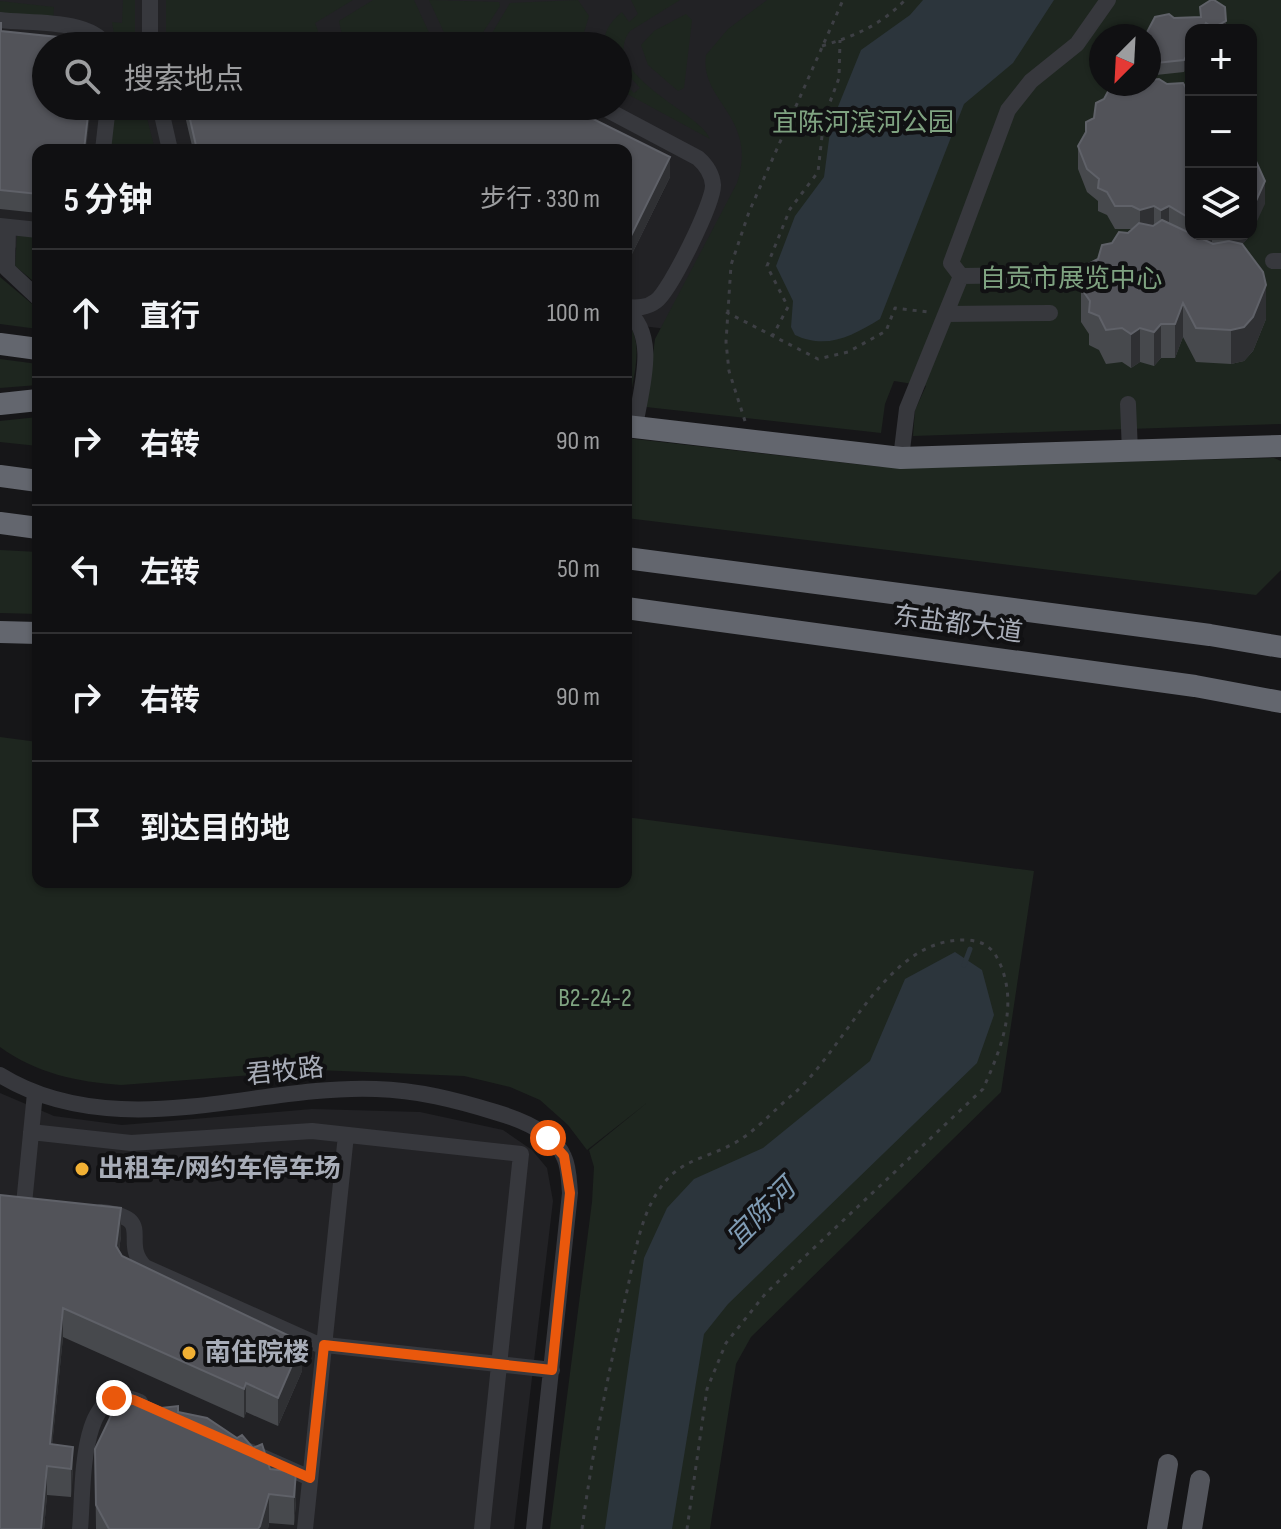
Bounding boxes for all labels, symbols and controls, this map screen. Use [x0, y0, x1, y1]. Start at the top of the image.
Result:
north arrow [1089, 24, 1161, 96]
map controls [1185, 24, 1257, 240]
button: + [1185, 24, 1257, 96]
search box [32, 32, 632, 120]
icon: search [60, 54, 104, 98]
text: 搜索地点 [124, 62, 244, 98]
button: − [1185, 96, 1257, 168]
park label: 宜陈河滨河公园 [772, 108, 954, 139]
button: layers [1185, 168, 1257, 240]
text: 5 分钟 [64, 180, 152, 221]
text: 步行 · 330 m [480, 184, 600, 215]
park label: 自贡市展览中心 [980, 264, 1162, 295]
icon: ahead [64, 291, 108, 335]
text: 100 m [547, 298, 600, 329]
text: 直行 [140, 299, 200, 335]
icon: right [64, 419, 108, 463]
text: 90 m [556, 426, 600, 457]
text: 右转 [140, 427, 200, 463]
icon: left [64, 547, 108, 591]
text: 50 m [557, 554, 600, 585]
text: 左转 [140, 555, 200, 591]
street label: 东盐都大道 [891, 601, 1025, 649]
icon: right [64, 675, 108, 719]
text: 90 m [556, 682, 600, 713]
text: 右转 [140, 683, 200, 719]
icon: arrive [64, 803, 108, 847]
text: 到达目的地 [140, 811, 290, 847]
park label: B2-24-2 [558, 983, 632, 1014]
street label: 君牧路 [245, 1053, 325, 1091]
route start [530, 1120, 566, 1156]
place label: 出租车/网约车停车场 [98, 1154, 341, 1185]
marker: 出租车/网约车停车场 [73, 1160, 91, 1178]
water label: 宜陈河 [720, 1169, 806, 1255]
place label: 南住院楼 [205, 1338, 309, 1369]
marker: 南住院楼 [180, 1344, 198, 1362]
route end [96, 1380, 132, 1416]

